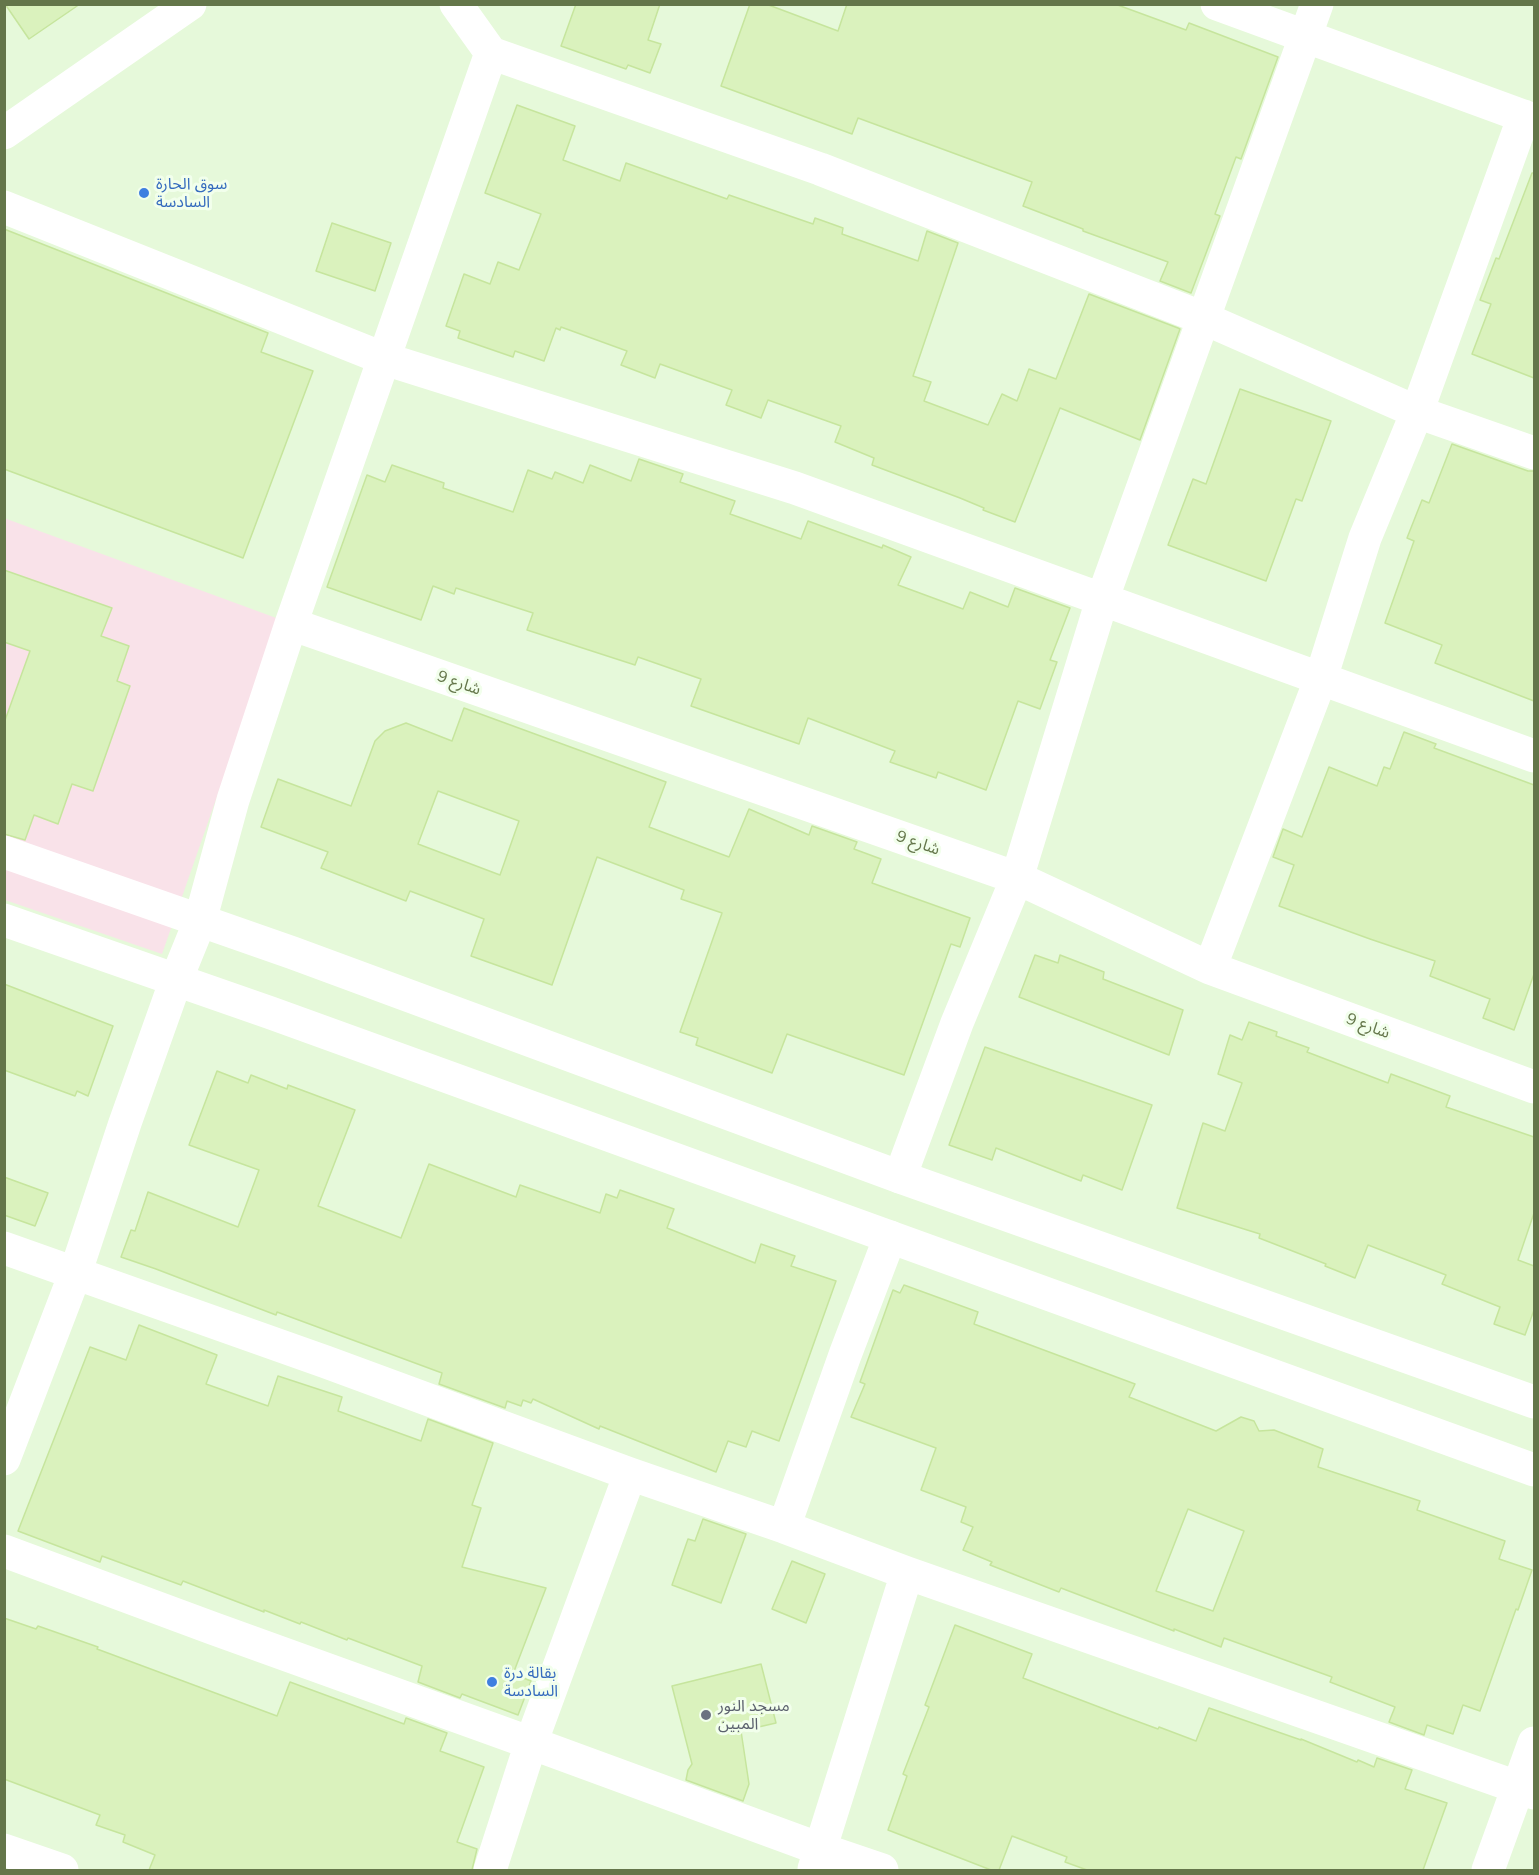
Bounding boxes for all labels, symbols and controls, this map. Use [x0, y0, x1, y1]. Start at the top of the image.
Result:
place label: سوق الحارة السادسة [156, 174, 227, 212]
marker: سوق الحارة السادسة [137, 186, 151, 200]
street label: شارع 9 [435, 667, 483, 699]
street label: شارع 9 [894, 827, 942, 859]
street label: شارع 9 [1344, 1009, 1392, 1043]
place label: بقالة درة السادسة [504, 1663, 558, 1701]
marker: بقالة درة السادسة [485, 1675, 499, 1689]
place label: مسجد النور المبين [718, 1696, 790, 1734]
marker: مسجد النور المبين [699, 1708, 713, 1722]

